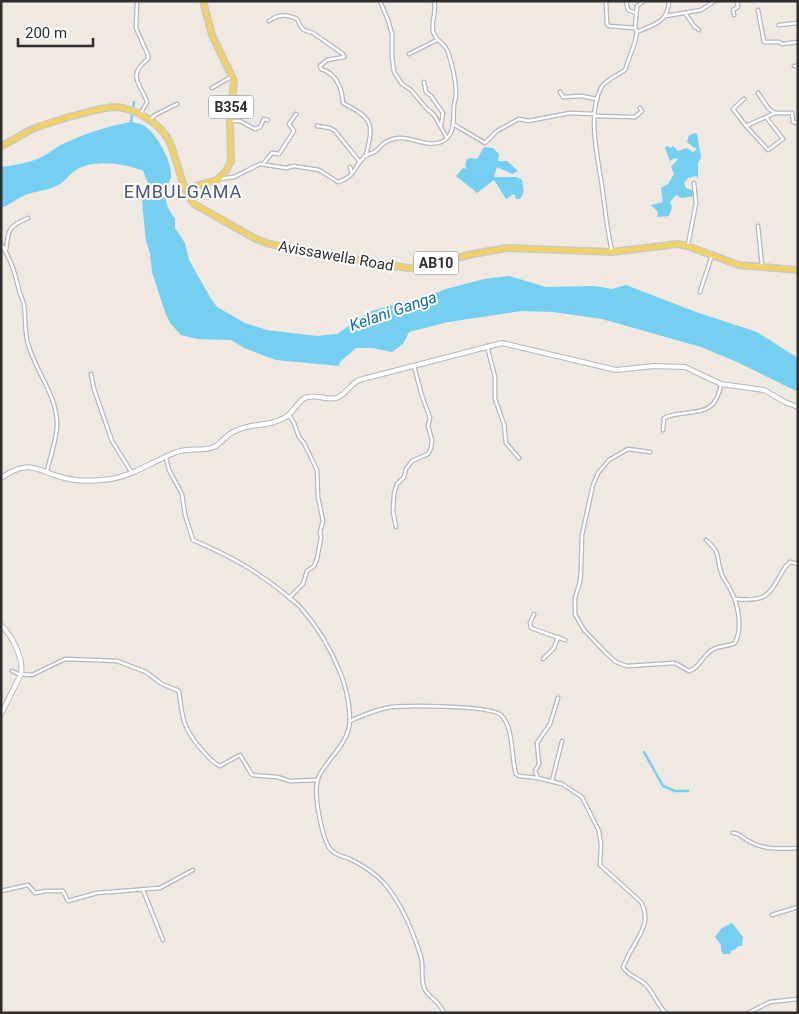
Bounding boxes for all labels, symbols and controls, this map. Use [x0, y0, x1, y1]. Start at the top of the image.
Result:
scale bar [18, 15, 92, 47]
text: 200 m [25, 24, 67, 42]
road number: B354 [208, 95, 254, 118]
district label: EMBULGAMA [124, 181, 242, 202]
street label: Avissawella Road [277, 237, 395, 275]
road number: AB10 [414, 252, 458, 274]
water label: Kelani Ganga [347, 287, 439, 335]

